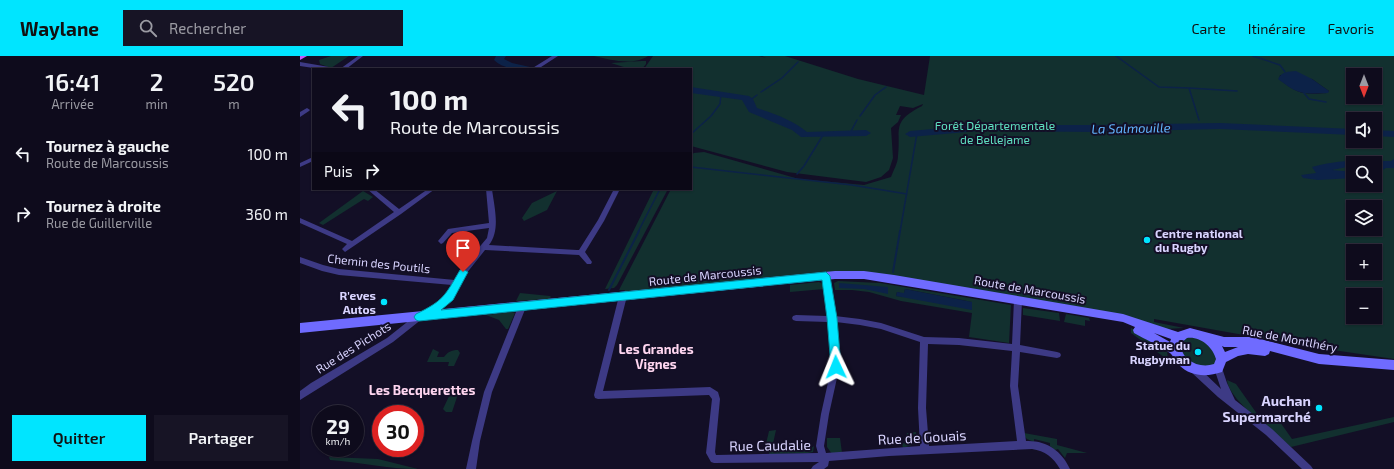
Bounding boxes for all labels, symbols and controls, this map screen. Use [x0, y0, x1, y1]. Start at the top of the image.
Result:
search box [123, 10, 403, 46]
text: Waylane [20, 17, 99, 40]
icon: search [137, 17, 159, 39]
text: Rechercher [169, 19, 246, 37]
text: Carte [1192, 20, 1226, 37]
text: Itinéraire [1248, 20, 1306, 37]
text: Favoris [1328, 20, 1374, 37]
text: 16:41 [45, 67, 100, 96]
text: 2 [150, 67, 164, 96]
text: 520 [213, 67, 255, 96]
north arrow [1346, 68, 1382, 104]
map controls [1346, 68, 1382, 324]
text: 100 m [390, 82, 468, 116]
icon: left [324, 84, 376, 136]
text: Arrivée [52, 96, 94, 112]
text: min [146, 96, 168, 112]
text: m [228, 96, 240, 112]
button: sound [1346, 112, 1382, 148]
text: Route de Marcoussis [390, 116, 560, 138]
park label: Forêt Départementale de Bellejame [935, 118, 1055, 147]
water label: La Salmouille [1091, 119, 1171, 137]
text: Tournez à gauche [46, 137, 169, 155]
icon: left [12, 143, 34, 165]
text: 100 m [247, 145, 288, 163]
text: Route de Marcoussis [46, 155, 169, 171]
button: search [1346, 156, 1382, 192]
icon: right [361, 160, 383, 182]
text: Puis [324, 162, 353, 180]
text: Tournez à droite [46, 197, 161, 215]
button: layers [1346, 200, 1382, 236]
icon: right [12, 203, 34, 225]
text: 360 m [246, 205, 288, 223]
text: Rue de Guillerville [46, 215, 152, 231]
place label: Centre national du Rugby [1155, 226, 1243, 255]
pin [446, 231, 480, 272]
marker: Centre national du Rugby [1142, 235, 1152, 245]
icon: arrive [452, 237, 474, 259]
button: + [1346, 244, 1382, 280]
street label: Chemin des Poutils [327, 251, 431, 275]
street label: Route de Marcoussis [648, 262, 762, 288]
street label: Route de Marcoussis [973, 272, 1087, 306]
place label: R'eves Autos [339, 288, 376, 316]
button: − [1346, 288, 1382, 324]
marker: R'eves Autos [379, 297, 389, 307]
street label: Rue des Pichots [313, 318, 393, 376]
street label: Rue de Montlhéry [1241, 322, 1339, 354]
place label: Statue du Rugbyman [1130, 338, 1190, 367]
district label: Les Grandes Vignes [618, 341, 694, 372]
position arrow [815, 346, 857, 388]
marker: Statue du Rugbyman [1193, 347, 1203, 357]
district label: Les Becquerettes [369, 382, 475, 398]
place label: Auchan Supermarché [1223, 392, 1311, 425]
marker: Auchan Supermarché [1314, 403, 1324, 413]
speed limit sign: 30 [372, 405, 424, 457]
text: 29 [326, 414, 350, 438]
button: Quitter [12, 415, 146, 461]
button: Partager [154, 415, 288, 461]
street label: Rue de Gouais [877, 426, 967, 448]
text: km/h [326, 435, 350, 447]
street label: Rue Caudalie [729, 436, 811, 454]

